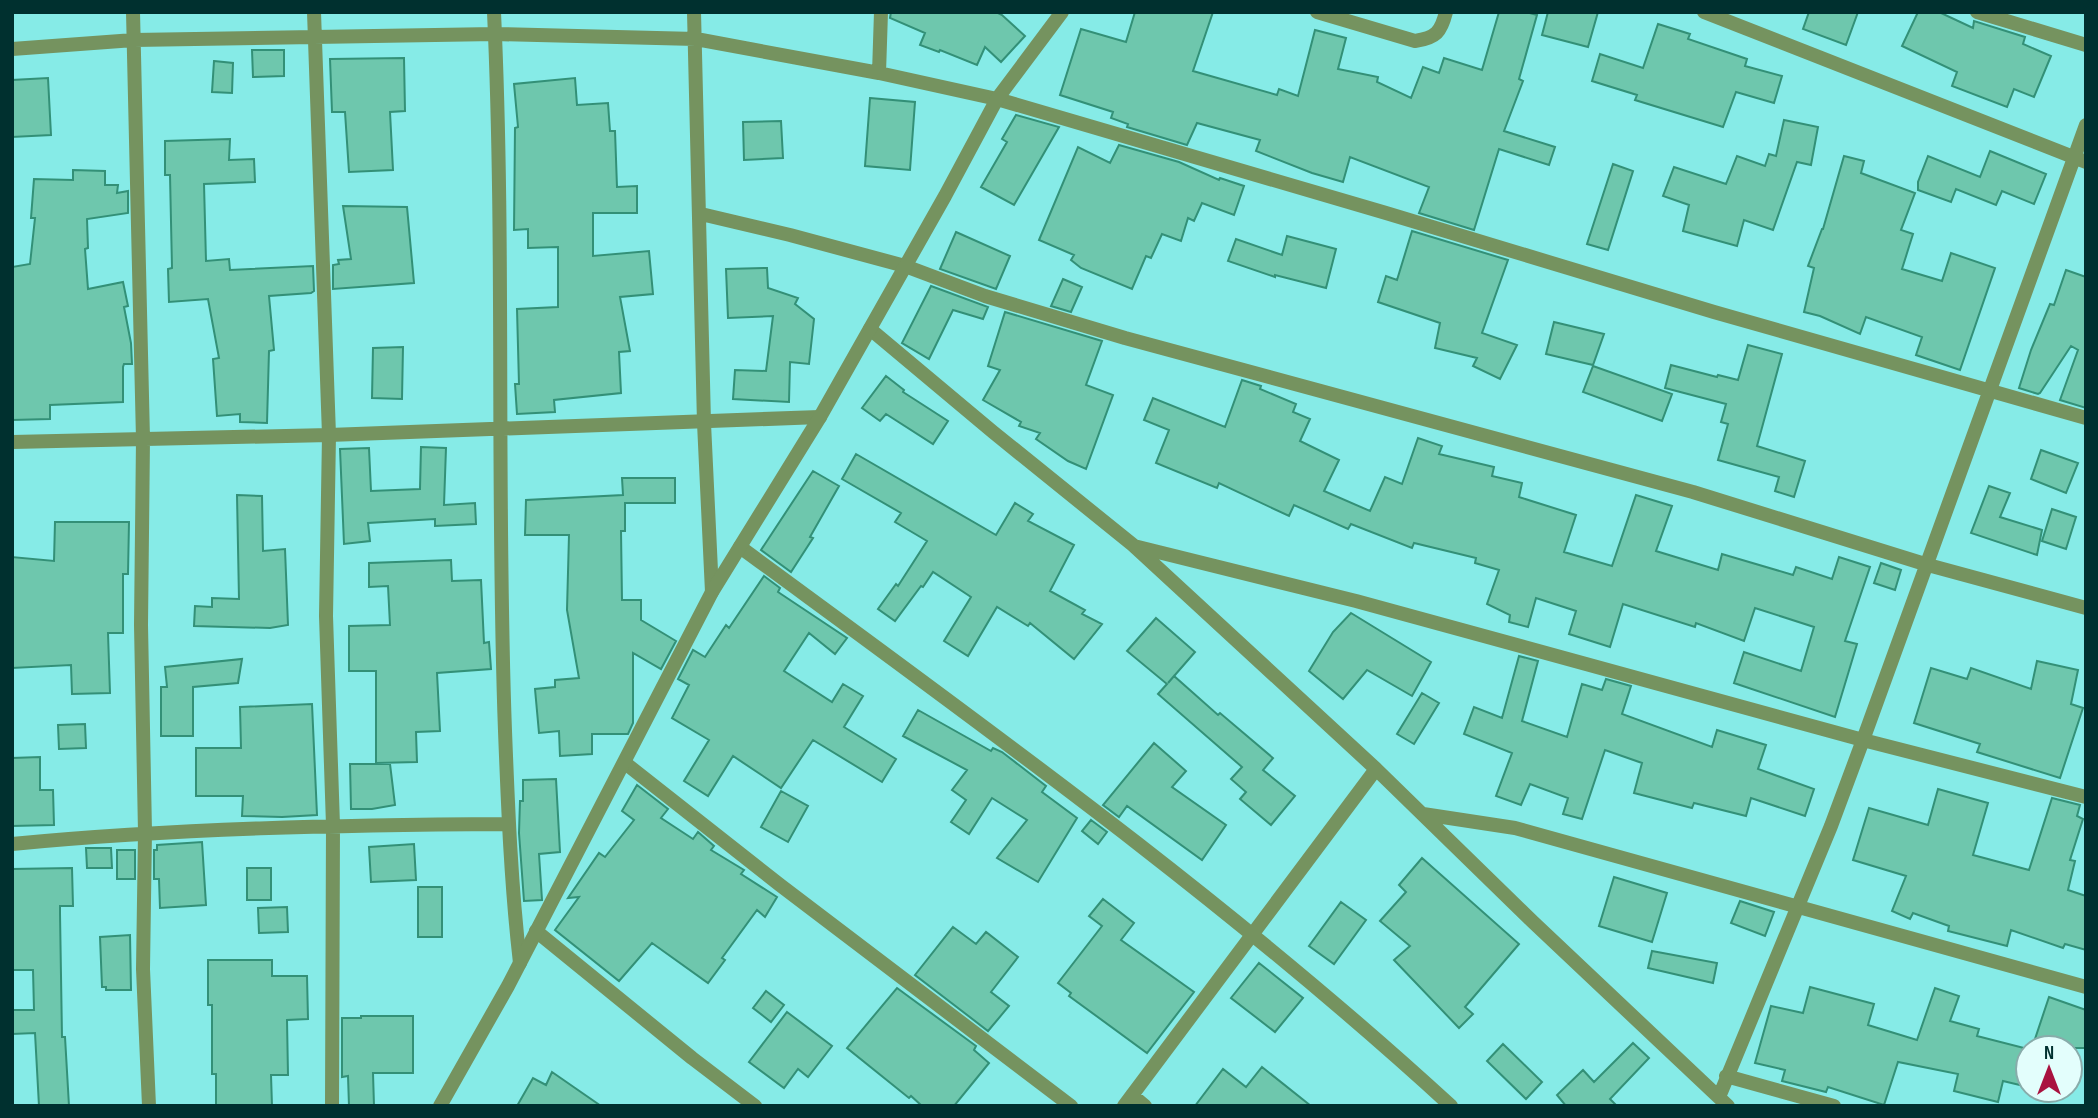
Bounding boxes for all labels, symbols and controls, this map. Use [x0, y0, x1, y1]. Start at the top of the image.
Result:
north arrow [2014, 1034, 2084, 1104]
text: N [2044, 1042, 2054, 1065]

